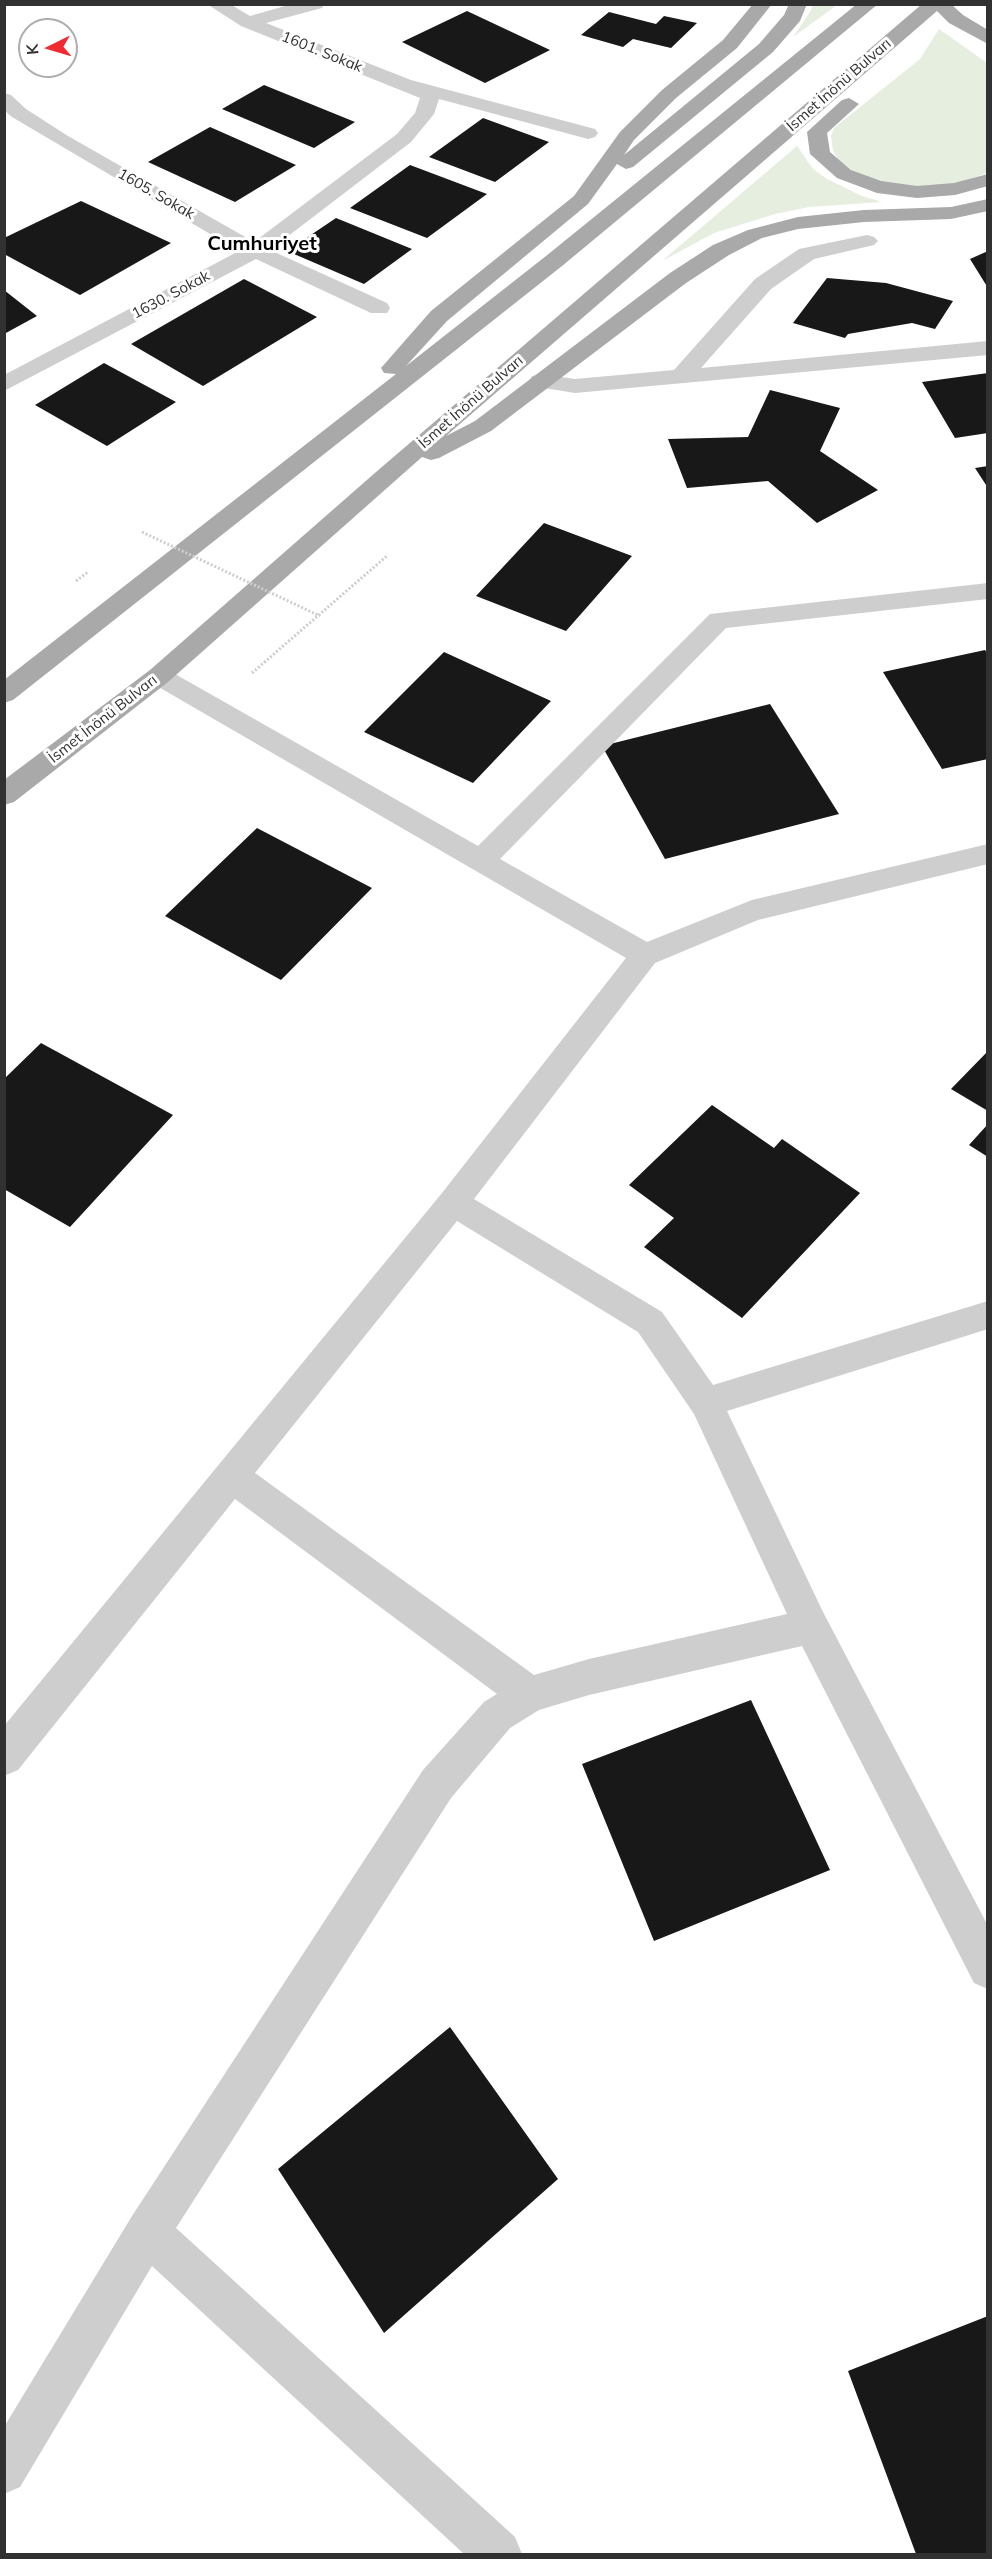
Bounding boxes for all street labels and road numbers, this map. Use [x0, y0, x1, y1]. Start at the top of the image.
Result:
street label: 1601. Sokak [279, 28, 365, 76]
street label: İsmet İnönü Bulvarı [783, 35, 895, 135]
street label: 1605. Sokak [114, 165, 198, 223]
street label: 1630. Sokak [129, 267, 213, 323]
street label: İsmet İnönü Bulvarı [415, 352, 527, 452]
street label: İsmet İnönü Bulvarı [45, 671, 161, 767]

